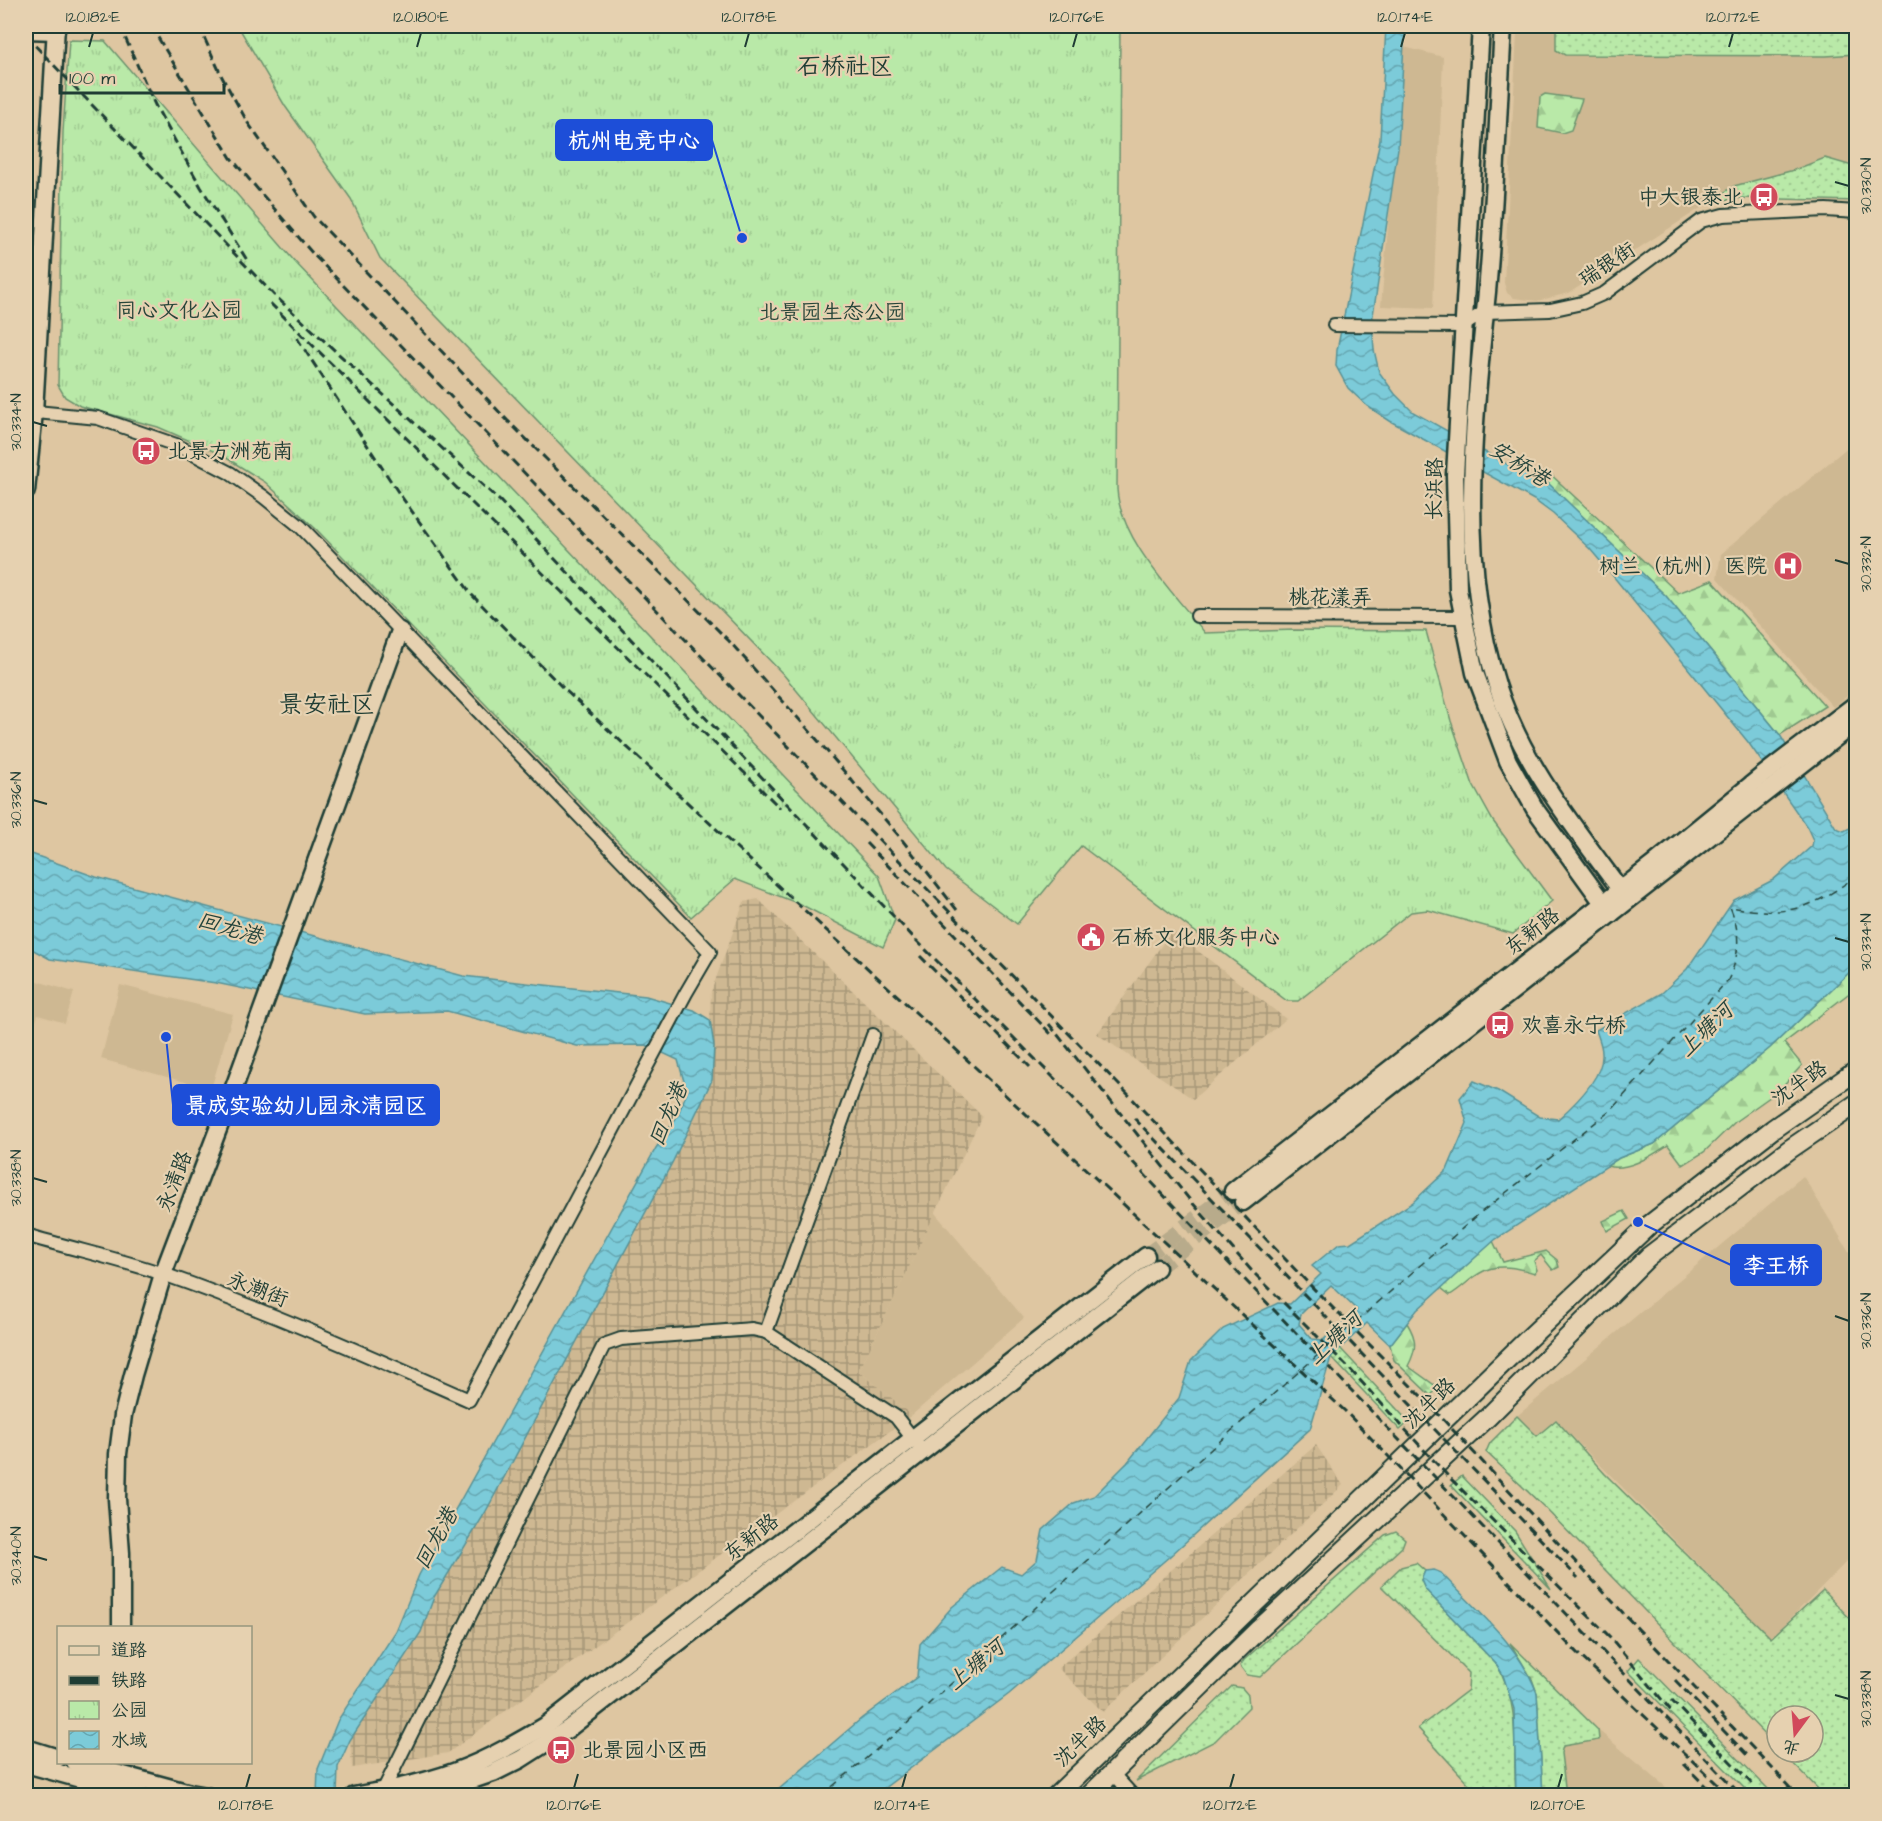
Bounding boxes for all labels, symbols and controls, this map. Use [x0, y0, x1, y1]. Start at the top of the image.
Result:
text: 120.182°E [66, 7, 120, 28]
text: 120.180°E [393, 7, 449, 28]
text: 120.178°E [721, 7, 777, 28]
text: 120.176°E [1050, 7, 1105, 28]
text: 120.174°E [1377, 7, 1433, 28]
text: 120.172°E [1706, 7, 1760, 28]
district label: 石桥社区 [797, 50, 893, 84]
scale bar [60, 57, 224, 95]
text: 100 m [69, 66, 115, 91]
callout: 杭州电竞中心 [556, 120, 712, 160]
text: 杭州电竞中心 [568, 126, 700, 157]
text: 30.330°N [1856, 158, 1877, 214]
bus stop icon: 中大银泰北 [1748, 181, 1780, 213]
place label: 中大银泰北 [1638, 183, 1743, 212]
street label: 瑞银街 [1573, 235, 1642, 294]
park label: 同心文化公园 [116, 296, 242, 325]
park label: 北景园生态公园 [759, 298, 906, 327]
text: 30.334°N [6, 393, 27, 451]
water label: 安桥港 [1483, 434, 1557, 496]
bus stop icon: 北景方洲苑南 [130, 435, 162, 467]
place label: 北景方洲苑南 [167, 437, 293, 466]
street label: 长浜路 [1419, 457, 1450, 521]
text: 30.332°N [1856, 536, 1877, 592]
hospital icon: 树兰（杭州）医院 [1772, 550, 1804, 582]
place label: 树兰（杭州）医院 [1599, 552, 1767, 581]
street label: 桃花漾弄 [1288, 583, 1372, 612]
district label: 景安社区 [279, 688, 375, 722]
text: 30.336°N [6, 772, 27, 828]
street label: 东新路 [1499, 901, 1566, 962]
water label: 回龙港 [194, 904, 267, 953]
text: 30.334°N [1856, 913, 1877, 971]
public building icon: 石桥文化服务中心 [1075, 921, 1107, 953]
place label: 石桥文化服务中心 [1112, 923, 1280, 952]
water label: 上塘河 [1672, 994, 1743, 1064]
bus stop icon: 欢喜永宁桥 [1484, 1009, 1516, 1041]
place label: 欢喜永宁桥 [1521, 1011, 1626, 1040]
street label: 沈半路 [1765, 1053, 1833, 1113]
water label: 回龙港 [641, 1076, 696, 1151]
callout: 景成实验幼儿园永清园区 [173, 1085, 439, 1125]
text: 景成实验幼儿园永清园区 [185, 1091, 427, 1122]
street label: 永清路 [150, 1147, 199, 1216]
text: 30.338°N [6, 1150, 27, 1206]
callout: 李王桥 [1731, 1245, 1821, 1285]
text: 李王桥 [1743, 1251, 1809, 1282]
street label: 永潮街 [223, 1265, 292, 1314]
text: 30.336°N [1856, 1293, 1877, 1349]
water label: 上塘河 [1300, 1302, 1372, 1372]
street label: 沈半路 [1397, 1371, 1462, 1436]
water label: 回龙港 [407, 1501, 467, 1575]
street label: 东新路 [718, 1507, 785, 1568]
text: 30.340°N [6, 1526, 27, 1586]
legend [57, 1626, 252, 1764]
water label: 上塘河 [941, 1630, 1014, 1698]
text: 道路 [111, 1638, 147, 1663]
text: 铁路 [111, 1668, 147, 1693]
text: 30.338°N [1856, 1671, 1877, 1727]
text: 公园 [111, 1698, 147, 1723]
north arrow [1765, 1704, 1825, 1764]
street label: 沈半路 [1048, 1709, 1113, 1774]
text: 水域 [111, 1728, 147, 1753]
bus stop icon: 北景园小区西 [545, 1734, 577, 1766]
text: 北 [1780, 1735, 1802, 1760]
place label: 北景园小区西 [582, 1736, 708, 1765]
text: 120.178°E [218, 1795, 274, 1816]
text: 120.176°E [547, 1795, 602, 1816]
text: 120.174°E [874, 1795, 930, 1816]
text: 120.172°E [1203, 1795, 1257, 1816]
text: 120.170°E [1531, 1795, 1586, 1816]

